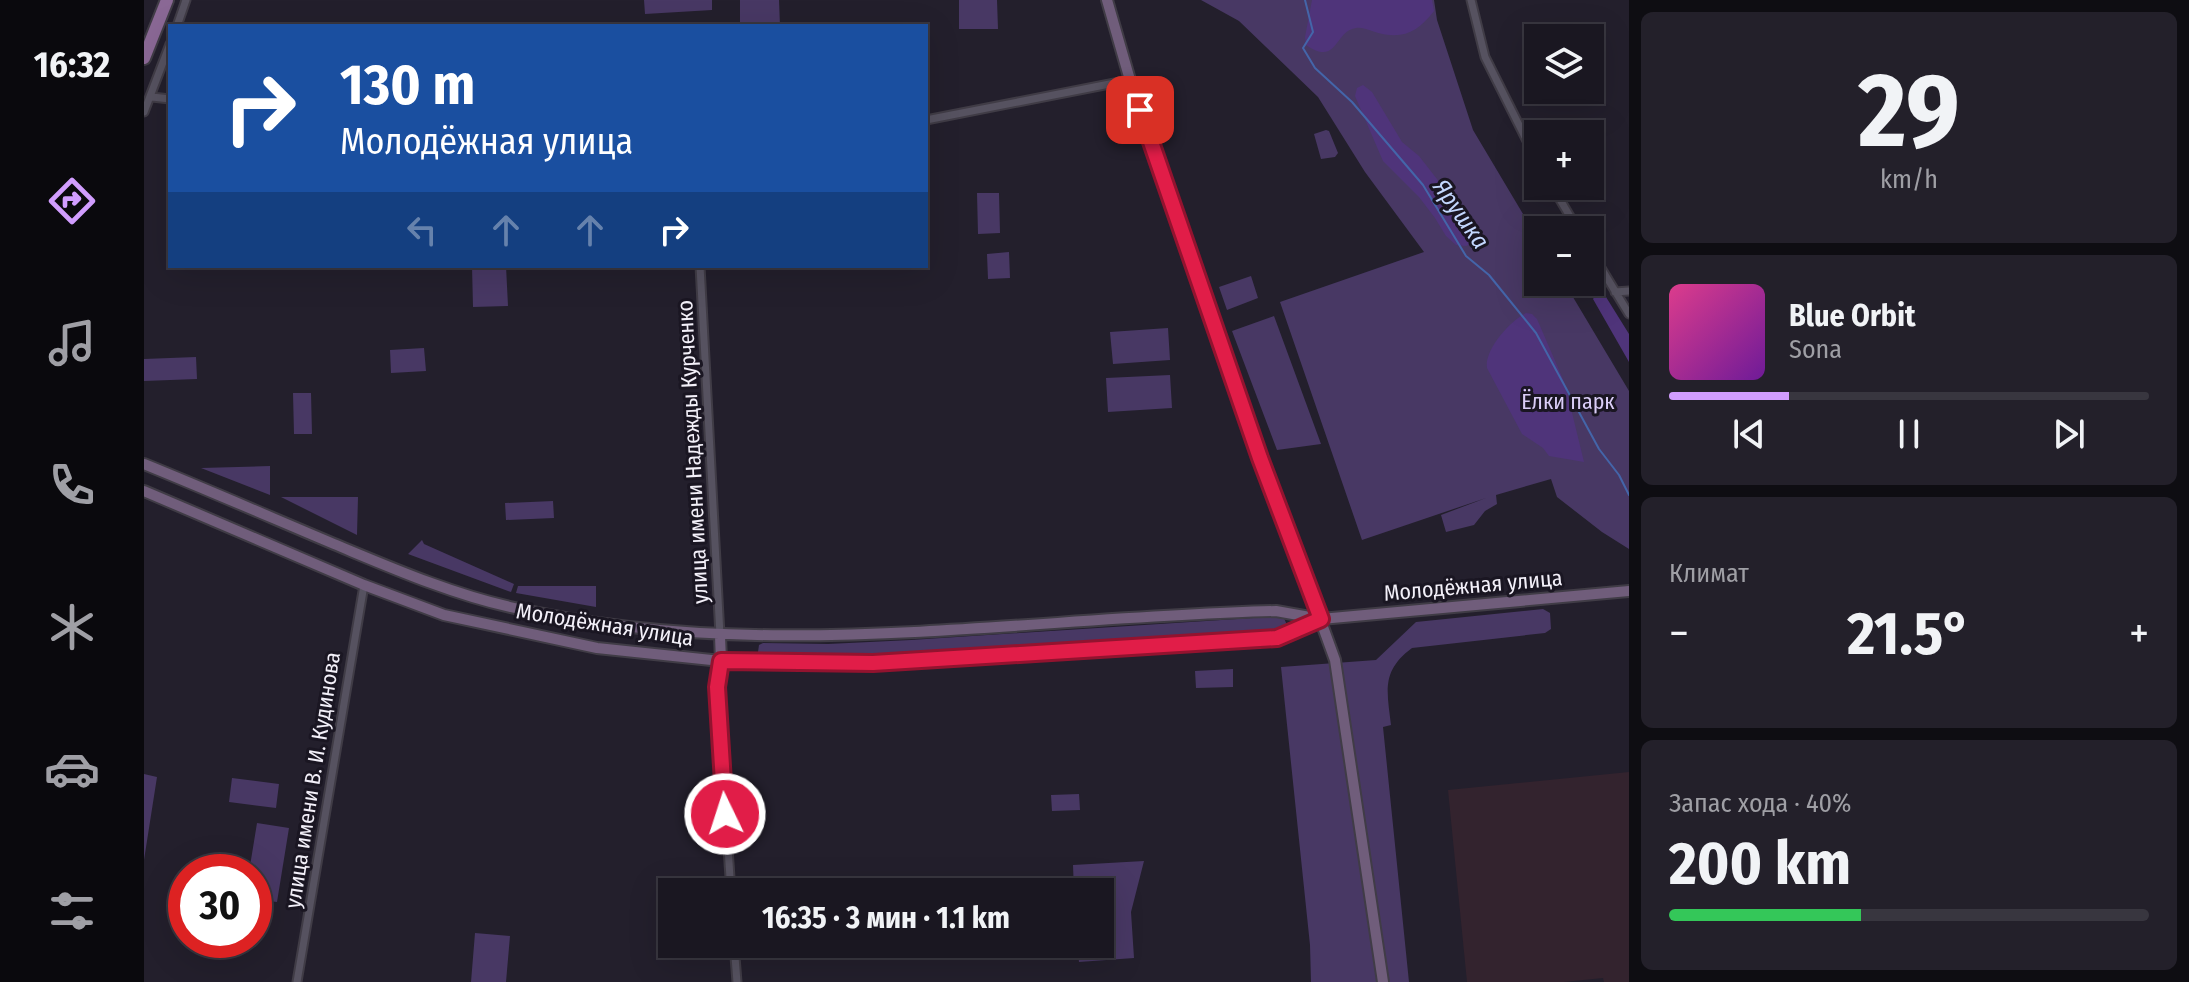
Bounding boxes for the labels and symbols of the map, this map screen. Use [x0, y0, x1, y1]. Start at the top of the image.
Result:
pin [1106, 76, 1174, 144]
water label: Ярушка [1426, 173, 1495, 254]
street label: улица имени Надежды Курченко [671, 299, 714, 605]
park label: Ёлки парк [1521, 388, 1615, 415]
street label: Молодёжная улица [1383, 564, 1563, 607]
street label: Молодёжная улица [514, 597, 696, 652]
street label: улица имени В. И. Кудинова [279, 650, 346, 910]
position arrow [683, 772, 767, 856]
speed limit sign: 30 [168, 854, 272, 958]

